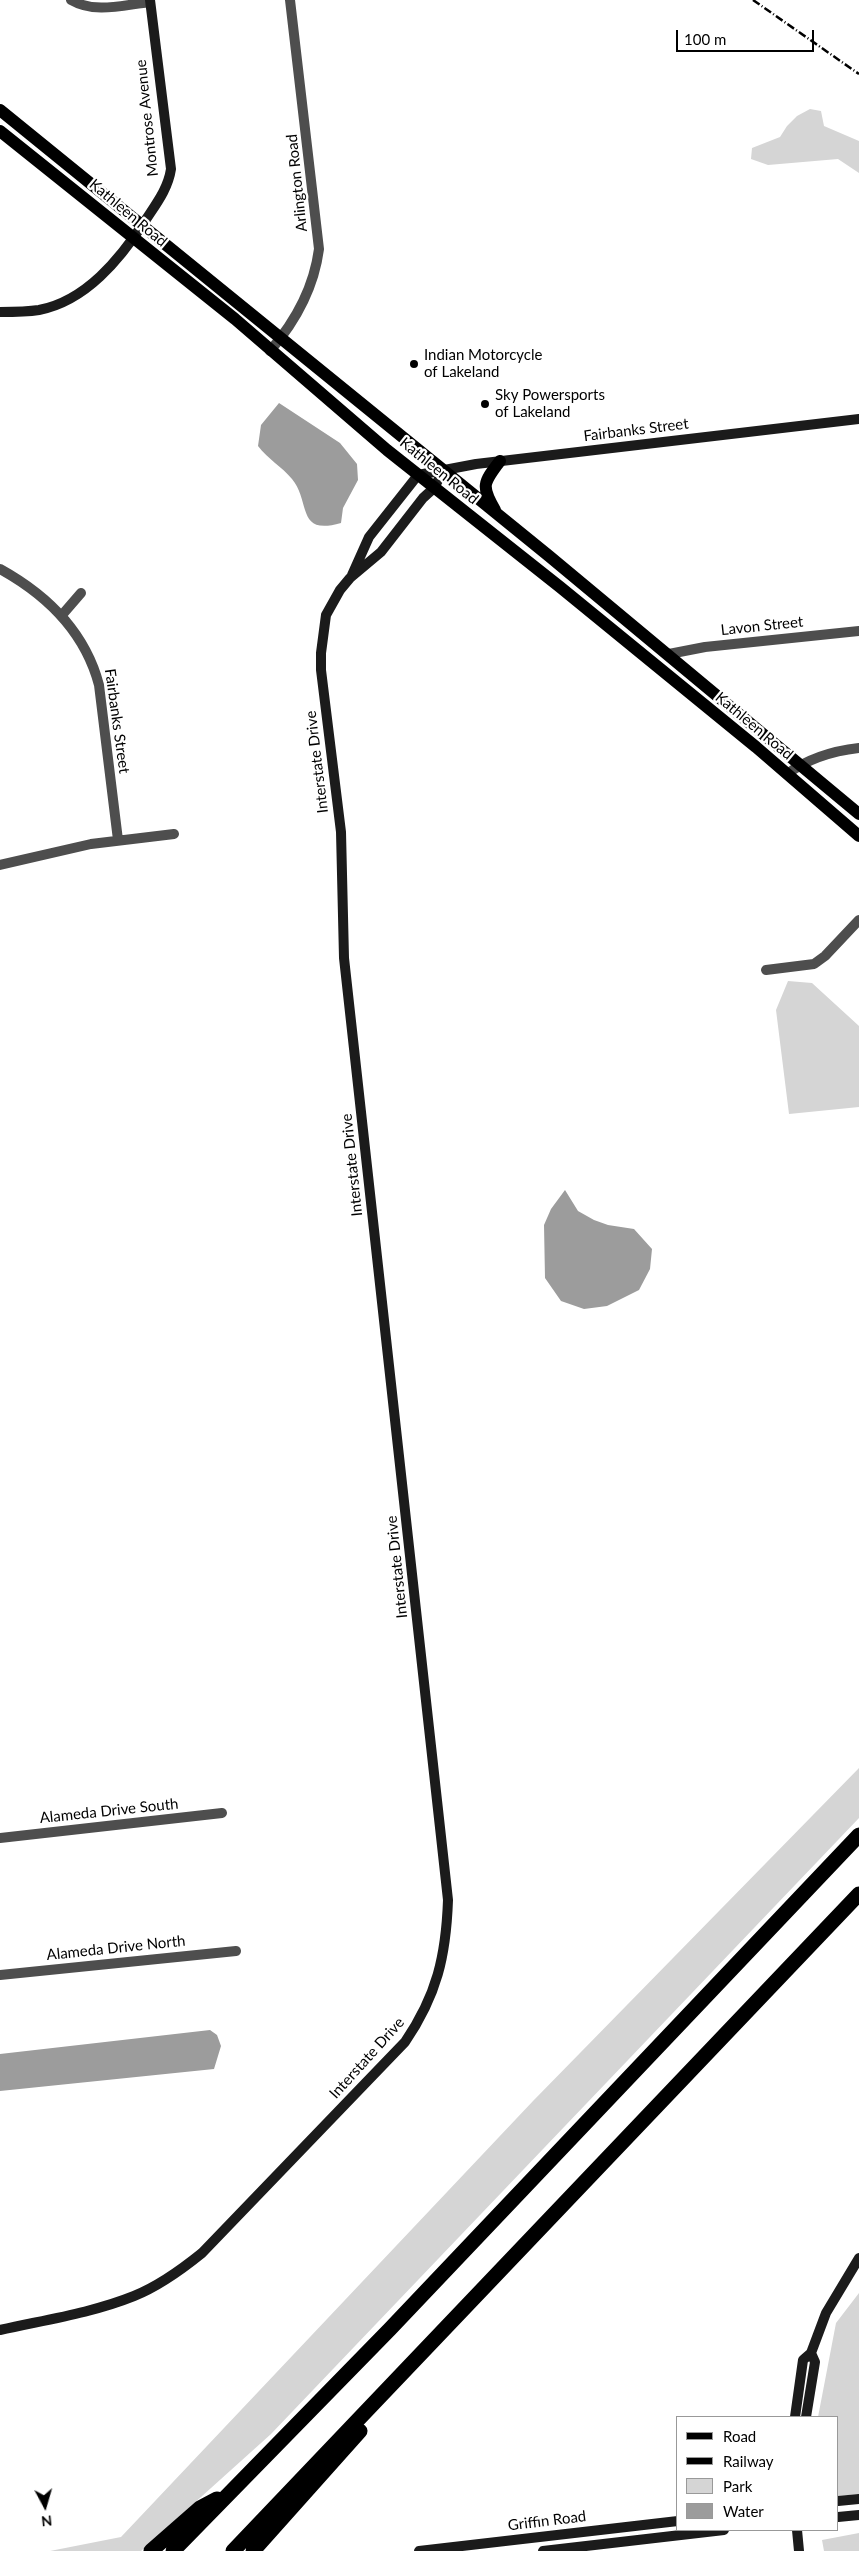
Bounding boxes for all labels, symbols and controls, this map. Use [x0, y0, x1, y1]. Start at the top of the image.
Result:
scale bar [679, 20, 816, 52]
text: 100 m [684, 30, 726, 48]
street label: Montrose Avenue [132, 59, 162, 177]
street label: Arlington Road [283, 133, 311, 233]
street label: Kathleen Road [85, 175, 171, 251]
place label: Indian Motorcycle of Lakeland [424, 346, 542, 381]
marker: Indian Motorcycle of Lakeland [408, 358, 420, 370]
place label: Sky Powersports of Lakeland [495, 386, 605, 421]
marker: Sky Powersports of Lakeland [479, 398, 491, 410]
street label: Fairbanks Street [582, 415, 690, 445]
street label: Kathleen Road [396, 434, 482, 508]
street label: Lavon Street [720, 613, 804, 639]
street label: Fairbanks Street [101, 667, 133, 775]
street label: Kathleen Road [711, 688, 797, 764]
street label: Interstate Drive [302, 710, 332, 814]
street label: Interstate Drive [338, 1113, 366, 1217]
street label: Interstate Drive [383, 1515, 411, 1619]
street label: Alameda Drive South [39, 1795, 179, 1827]
street label: Alameda Drive North [46, 1932, 186, 1964]
street label: Interstate Drive [326, 2014, 408, 2102]
legend [676, 2416, 839, 2531]
text: Road [723, 2427, 756, 2445]
text: Railway [723, 2452, 774, 2470]
text: Park [723, 2477, 752, 2495]
north arrow [20, 2481, 70, 2531]
text: Water [723, 2502, 764, 2520]
street label: Griffin Road [507, 2507, 587, 2535]
text: N [40, 2512, 53, 2530]

